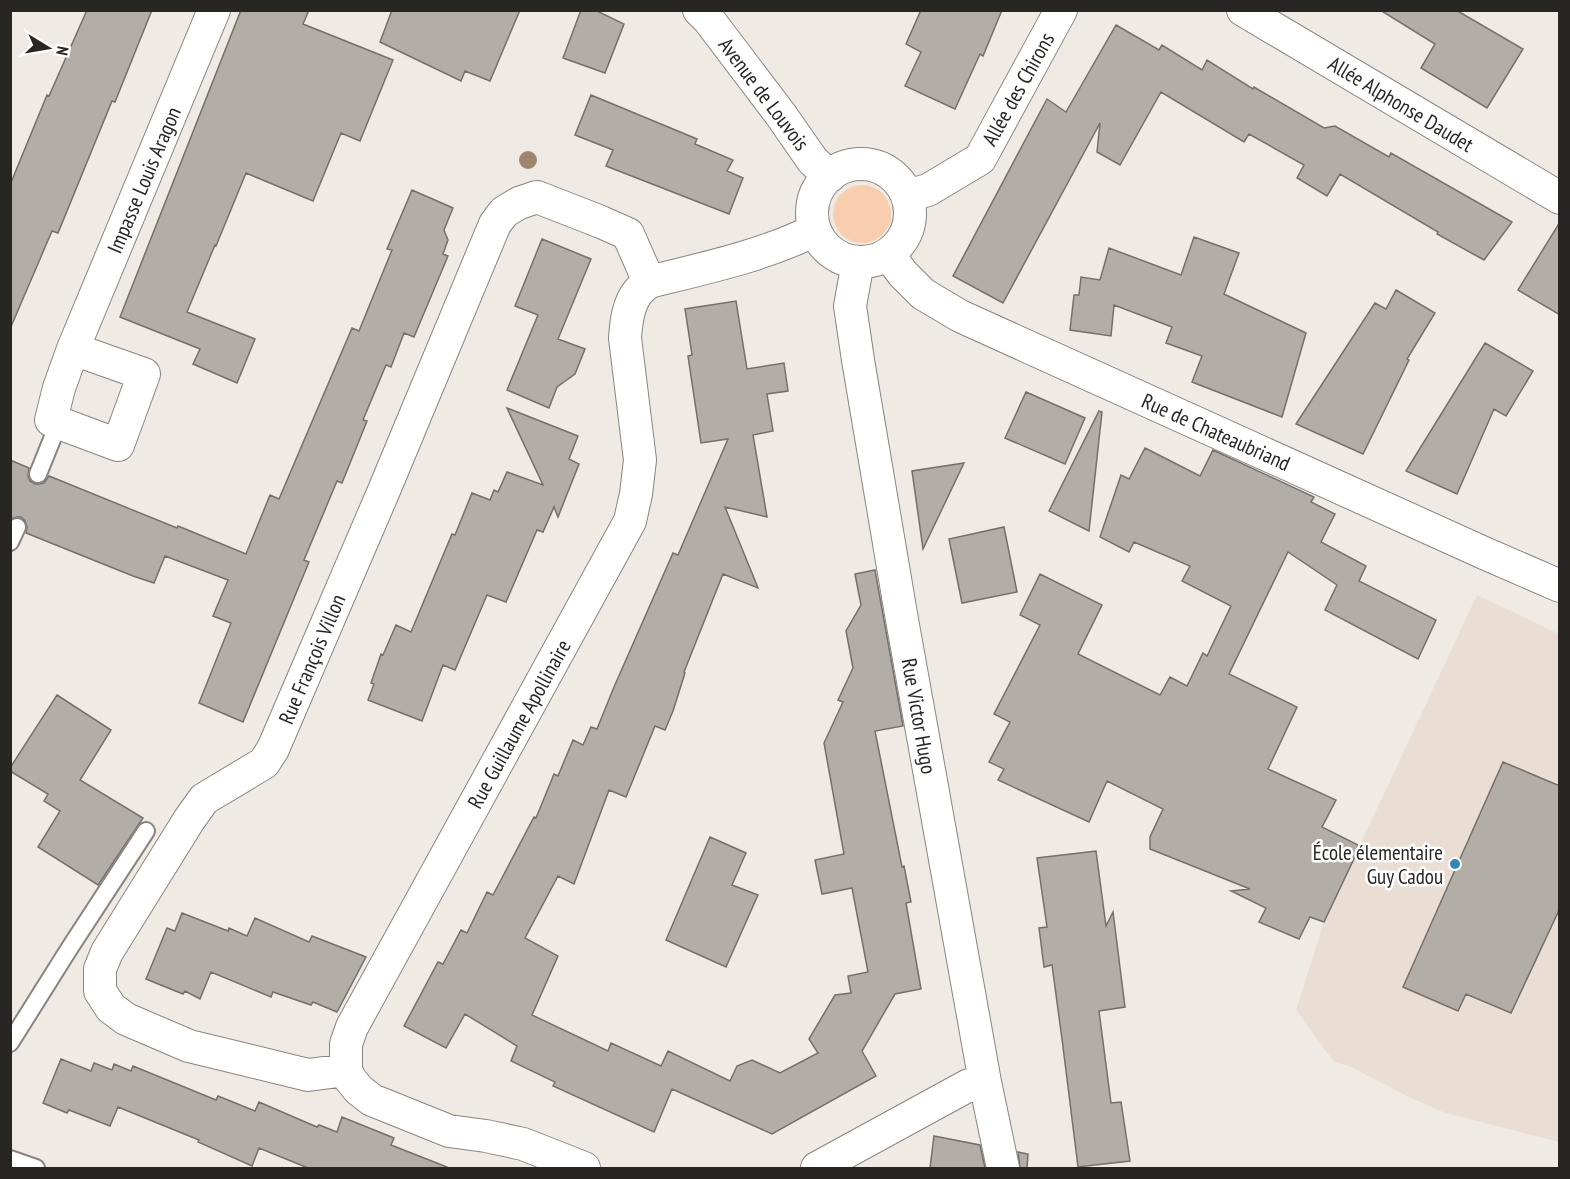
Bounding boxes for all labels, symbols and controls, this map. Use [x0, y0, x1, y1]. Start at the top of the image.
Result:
north arrow [18, 18, 78, 78]
street label: Allée des Chirons [976, 28, 1060, 150]
street label: Avenue de Louvois [713, 32, 815, 156]
text: N [52, 45, 73, 57]
street label: Allée Alphonse Daudet [1324, 50, 1479, 158]
street label: Impasse Louis Aragon [101, 103, 187, 257]
street label: Rue de Chateaubriand [1138, 387, 1294, 477]
street label: Rue François Villon [273, 590, 351, 728]
street label: Rue Guillaume Apollinaire [461, 635, 577, 813]
street label: Rue Victor Hugo [896, 656, 942, 776]
place label: École élementaire Guy Cadou [1313, 839, 1443, 890]
marker: École élementaire Guy Cadou [1448, 857, 1462, 871]

